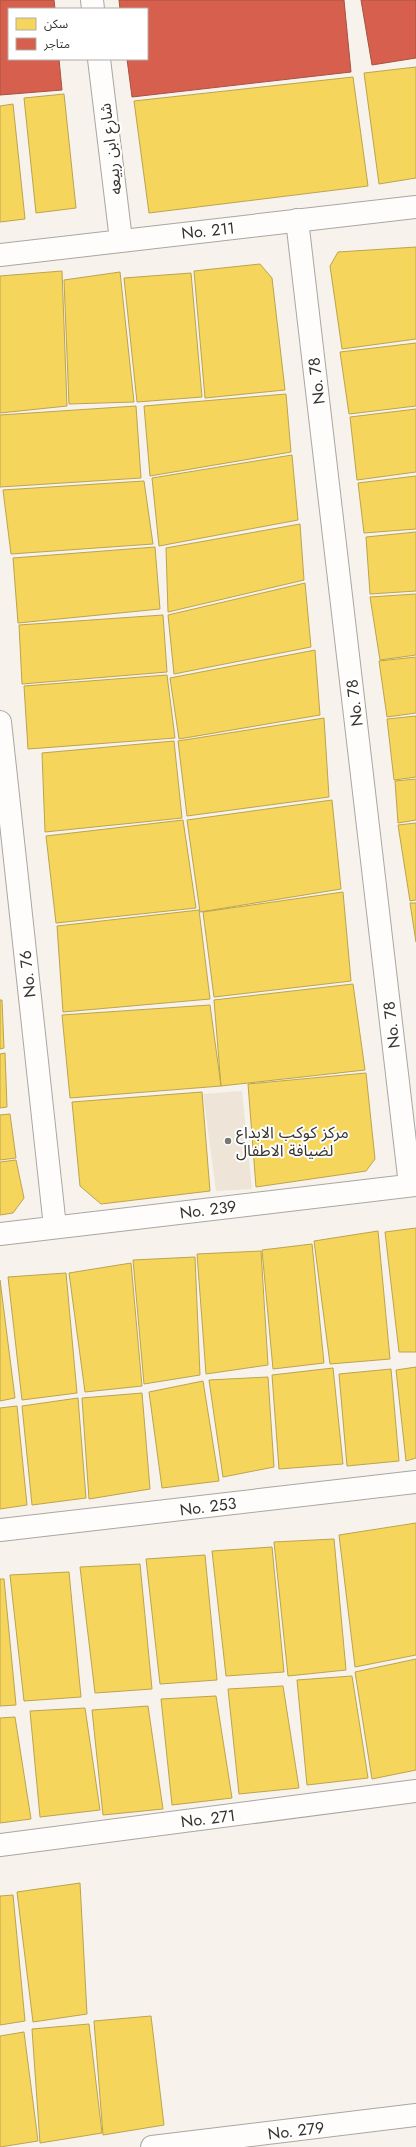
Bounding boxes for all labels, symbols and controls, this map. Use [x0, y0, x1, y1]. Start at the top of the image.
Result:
legend [8, 8, 148, 60]
text: سكن [44, 15, 68, 33]
text: متاجر [43, 35, 70, 53]
street label: شارع ابن ربيعه [93, 102, 129, 196]
street label: No. 211 [180, 216, 236, 245]
street label: No. 78 [302, 356, 331, 406]
street label: No. 78 [340, 678, 369, 728]
street label: No. 76 [14, 949, 41, 999]
street label: No. 78 [377, 1000, 406, 1050]
place label: مركز كوكب الابداع لضيافة الاطفال [236, 1121, 349, 1162]
marker: مركز كوكب الابداع لضيافة الاطفال [223, 1136, 233, 1146]
street label: No. 239 [178, 1195, 238, 1224]
street label: No. 253 [178, 1492, 238, 1521]
street label: No. 271 [180, 1804, 237, 1833]
street label: No. 279 [267, 2116, 326, 2145]

